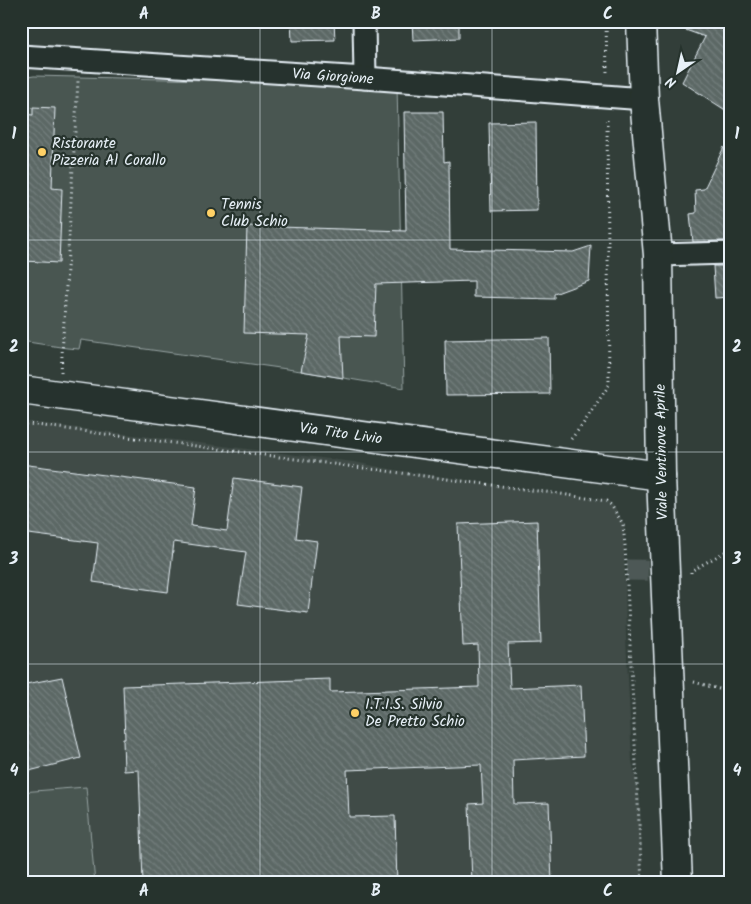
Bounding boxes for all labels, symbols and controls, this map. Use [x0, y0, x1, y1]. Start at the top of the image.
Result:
text: A [139, 2, 149, 27]
text: B [371, 2, 381, 27]
text: C [603, 2, 613, 27]
north arrow [654, 48, 704, 98]
street label: Via Giorgione [292, 62, 375, 92]
text: N [661, 70, 681, 94]
text: 1 [12, 122, 17, 147]
text: 1 [735, 122, 740, 147]
place label: Ristorante Pizzeria Al Corallo [52, 132, 166, 173]
marker: Ristorante Pizzeria Al Corallo [36, 146, 48, 158]
place label: Tennis Club Schio [221, 193, 288, 234]
marker: Tennis Club Schio [205, 207, 217, 219]
text: 2 [9, 335, 19, 360]
text: 2 [732, 335, 742, 360]
street label: Viale Ventinove Aprile [649, 383, 675, 520]
street label: Via Tito Livio [298, 416, 384, 452]
text: 3 [9, 547, 19, 572]
text: 3 [732, 547, 742, 572]
place label: I.T.I.S. Silvio De Pretto Schio [365, 693, 465, 734]
marker: I.T.I.S. Silvio De Pretto Schio [349, 707, 361, 719]
text: 4 [10, 759, 19, 784]
text: 4 [733, 759, 742, 784]
text: A [139, 879, 149, 904]
text: B [371, 879, 381, 904]
text: C [603, 879, 613, 904]

